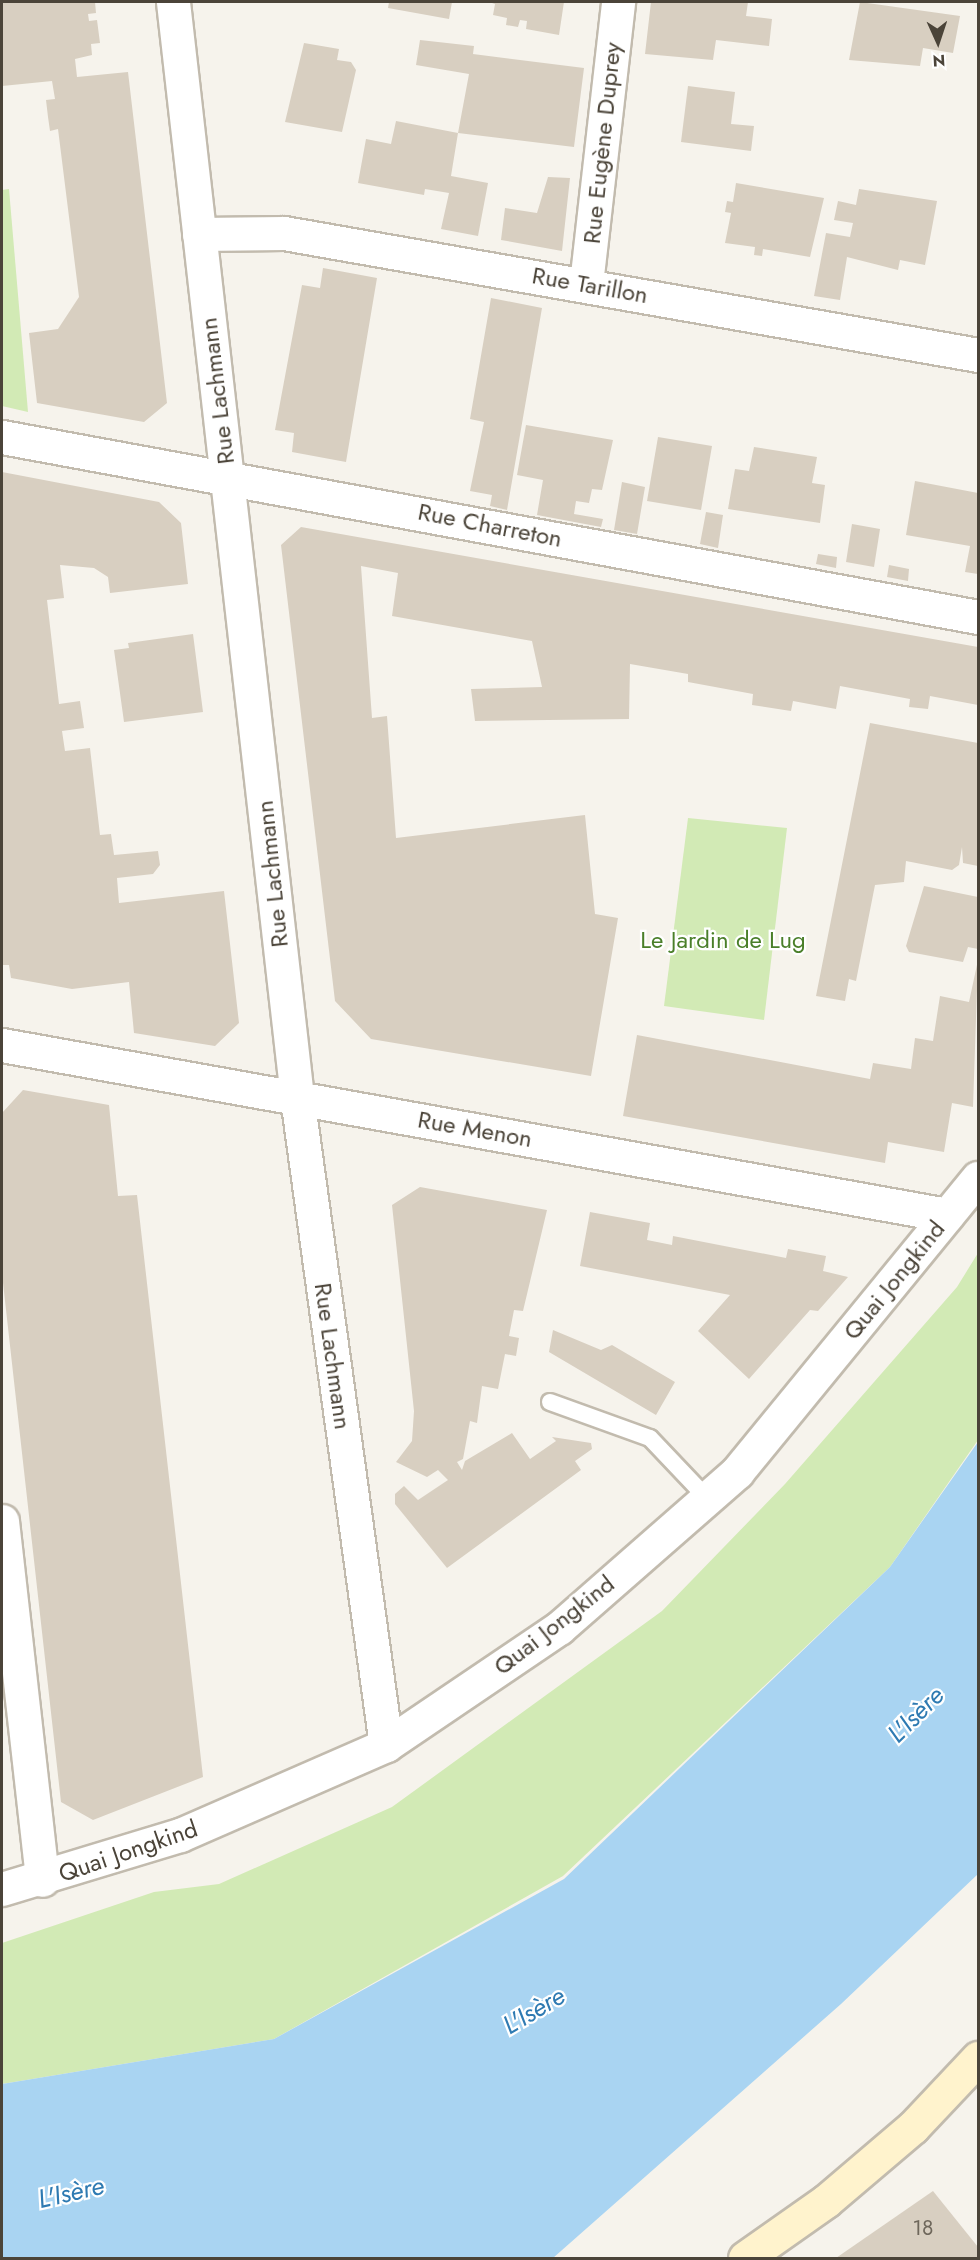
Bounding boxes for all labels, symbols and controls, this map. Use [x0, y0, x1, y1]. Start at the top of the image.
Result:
north arrow [908, 12, 968, 72]
street label: Rue Eugène Duprey [577, 41, 627, 245]
text: N [932, 49, 946, 72]
street label: Rue Tarillon [530, 261, 650, 309]
street label: Rue Lachmann [194, 316, 240, 466]
street label: Rue Charreton [416, 497, 564, 553]
street label: Rue Lachmann [250, 799, 294, 949]
park label: Le Jardin de Lug [640, 926, 806, 954]
street label: Rue Menon [416, 1105, 534, 1153]
street label: Quai Jongkind [837, 1215, 951, 1345]
street label: Rue Lachmann [308, 1281, 358, 1431]
street label: Quai Jongkind [488, 1569, 620, 1681]
water label: L'Isère [881, 1680, 951, 1750]
street label: Quai Jongkind [55, 1814, 201, 1888]
water label: L'Isère [497, 1980, 571, 2042]
water label: L'Isère [35, 2170, 107, 2216]
house number: 18 [913, 2215, 933, 2241]

